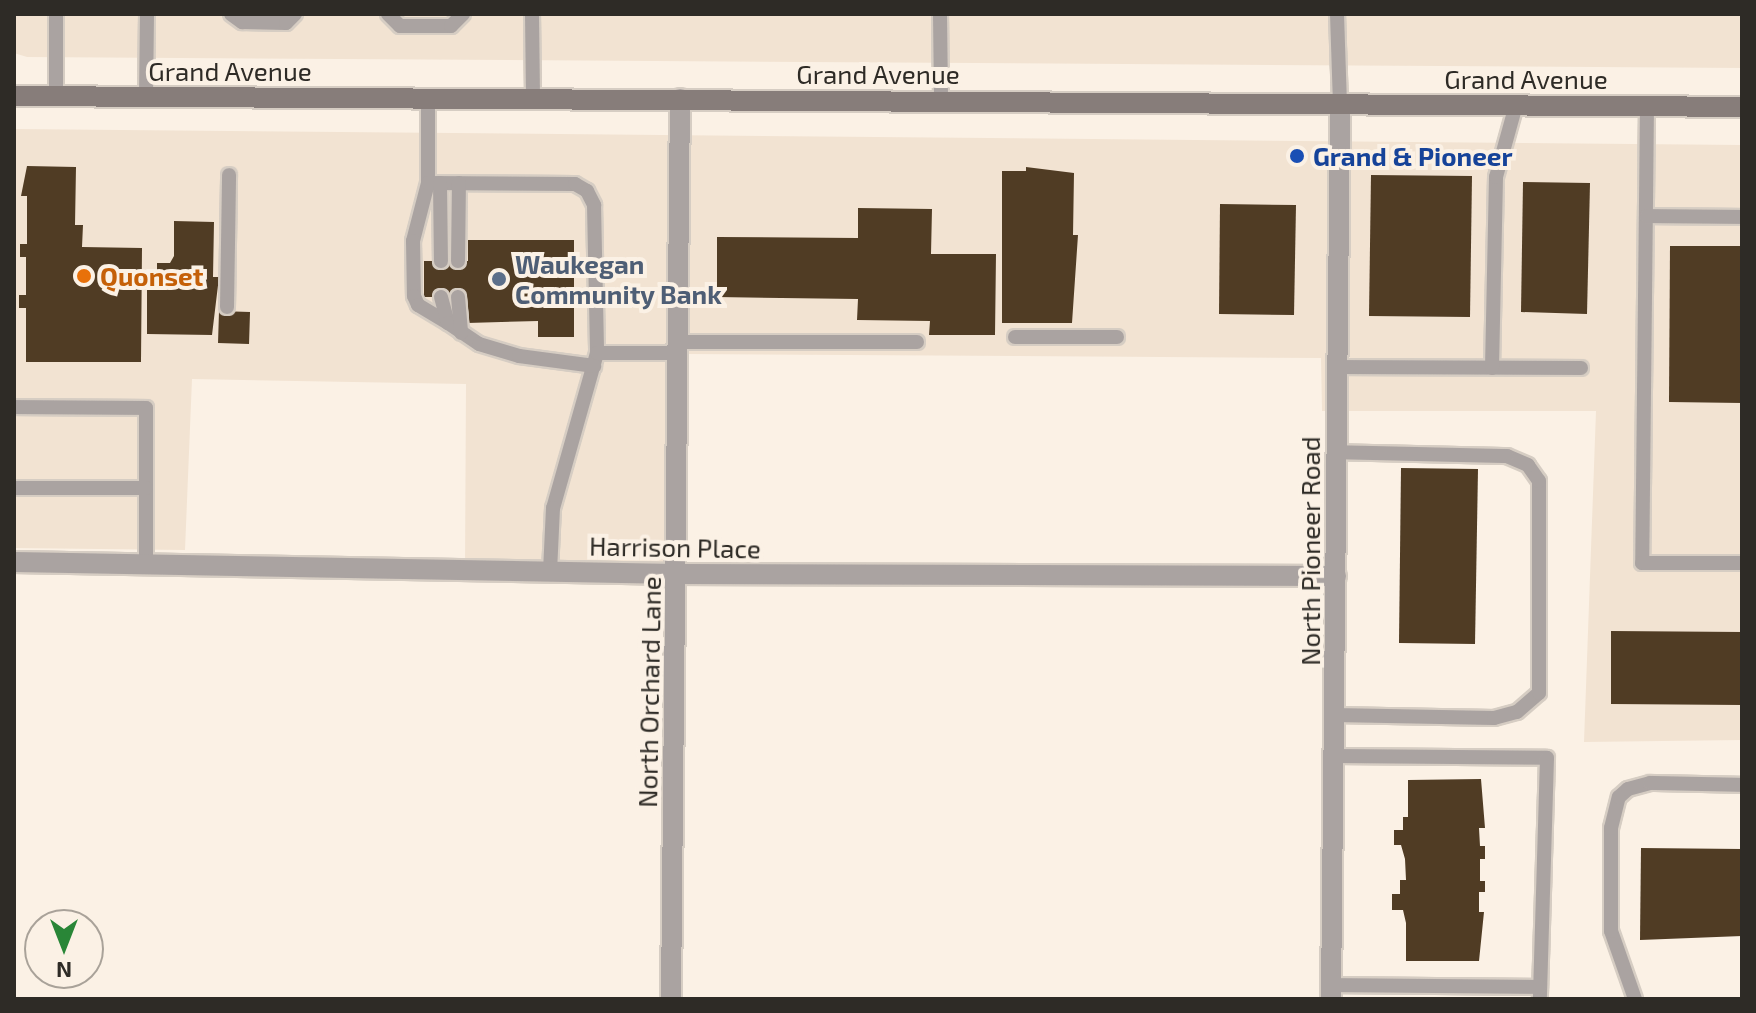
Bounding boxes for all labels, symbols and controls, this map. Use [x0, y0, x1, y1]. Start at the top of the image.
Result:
street label: Grand Avenue [148, 55, 312, 87]
street label: Grand Avenue [796, 58, 960, 90]
street label: Grand Avenue [1444, 63, 1608, 95]
place label: Grand & Pioneer [1313, 140, 1513, 172]
marker: Grand & Pioneer [1288, 147, 1306, 165]
place label: Waukegan Community Bank [515, 248, 722, 310]
place label: Quonset [100, 260, 203, 292]
marker: Quonset [75, 267, 93, 285]
marker: Waukegan Community Bank [490, 270, 508, 288]
street label: North Pioneer Road [1294, 436, 1326, 666]
street label: Harrison Place [589, 530, 761, 564]
street label: North Orchard Lane [631, 576, 667, 808]
north arrow [24, 909, 104, 989]
text: N [56, 958, 72, 984]

